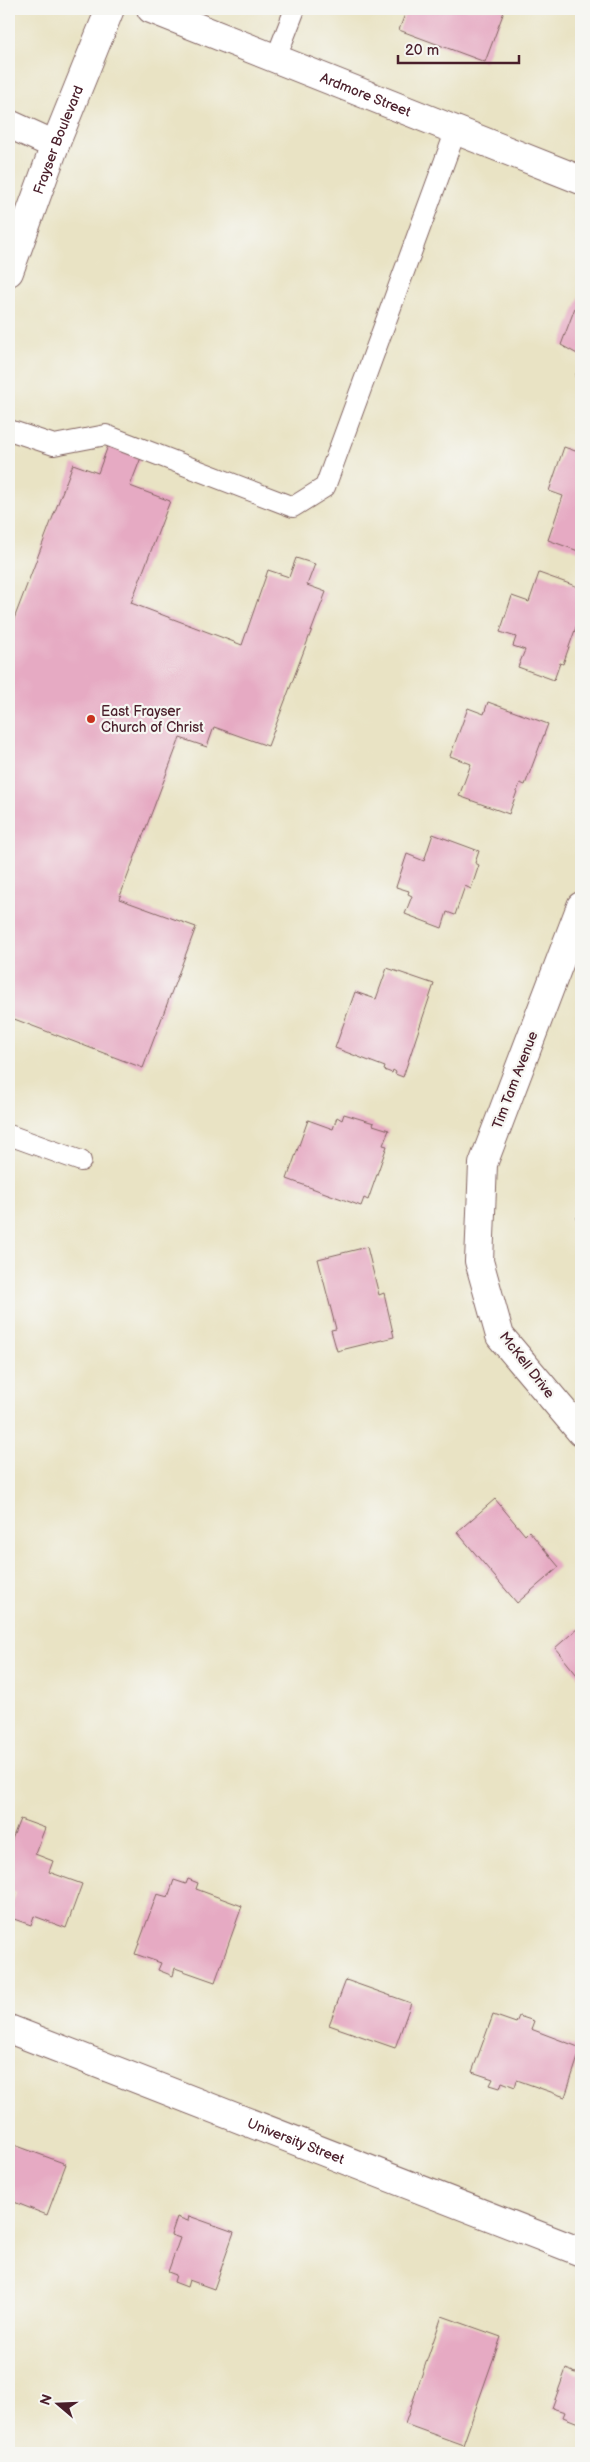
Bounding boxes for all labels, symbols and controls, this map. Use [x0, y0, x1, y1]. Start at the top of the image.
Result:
scale bar [398, 32, 519, 64]
text: 20 m [405, 41, 439, 60]
street label: Ardmore Street [318, 69, 414, 120]
street label: Frayser Boulevard [29, 83, 87, 196]
place label: East Frayser Church of Christ [101, 703, 204, 736]
marker: East Frayser Church of Christ [85, 713, 97, 725]
street label: Tim Tam Avenue [489, 1029, 541, 1131]
street label: McKell Drive [496, 1328, 558, 1402]
street label: University Street [245, 2114, 348, 2168]
north arrow [32, 2380, 82, 2430]
text: N [36, 2392, 56, 2408]

